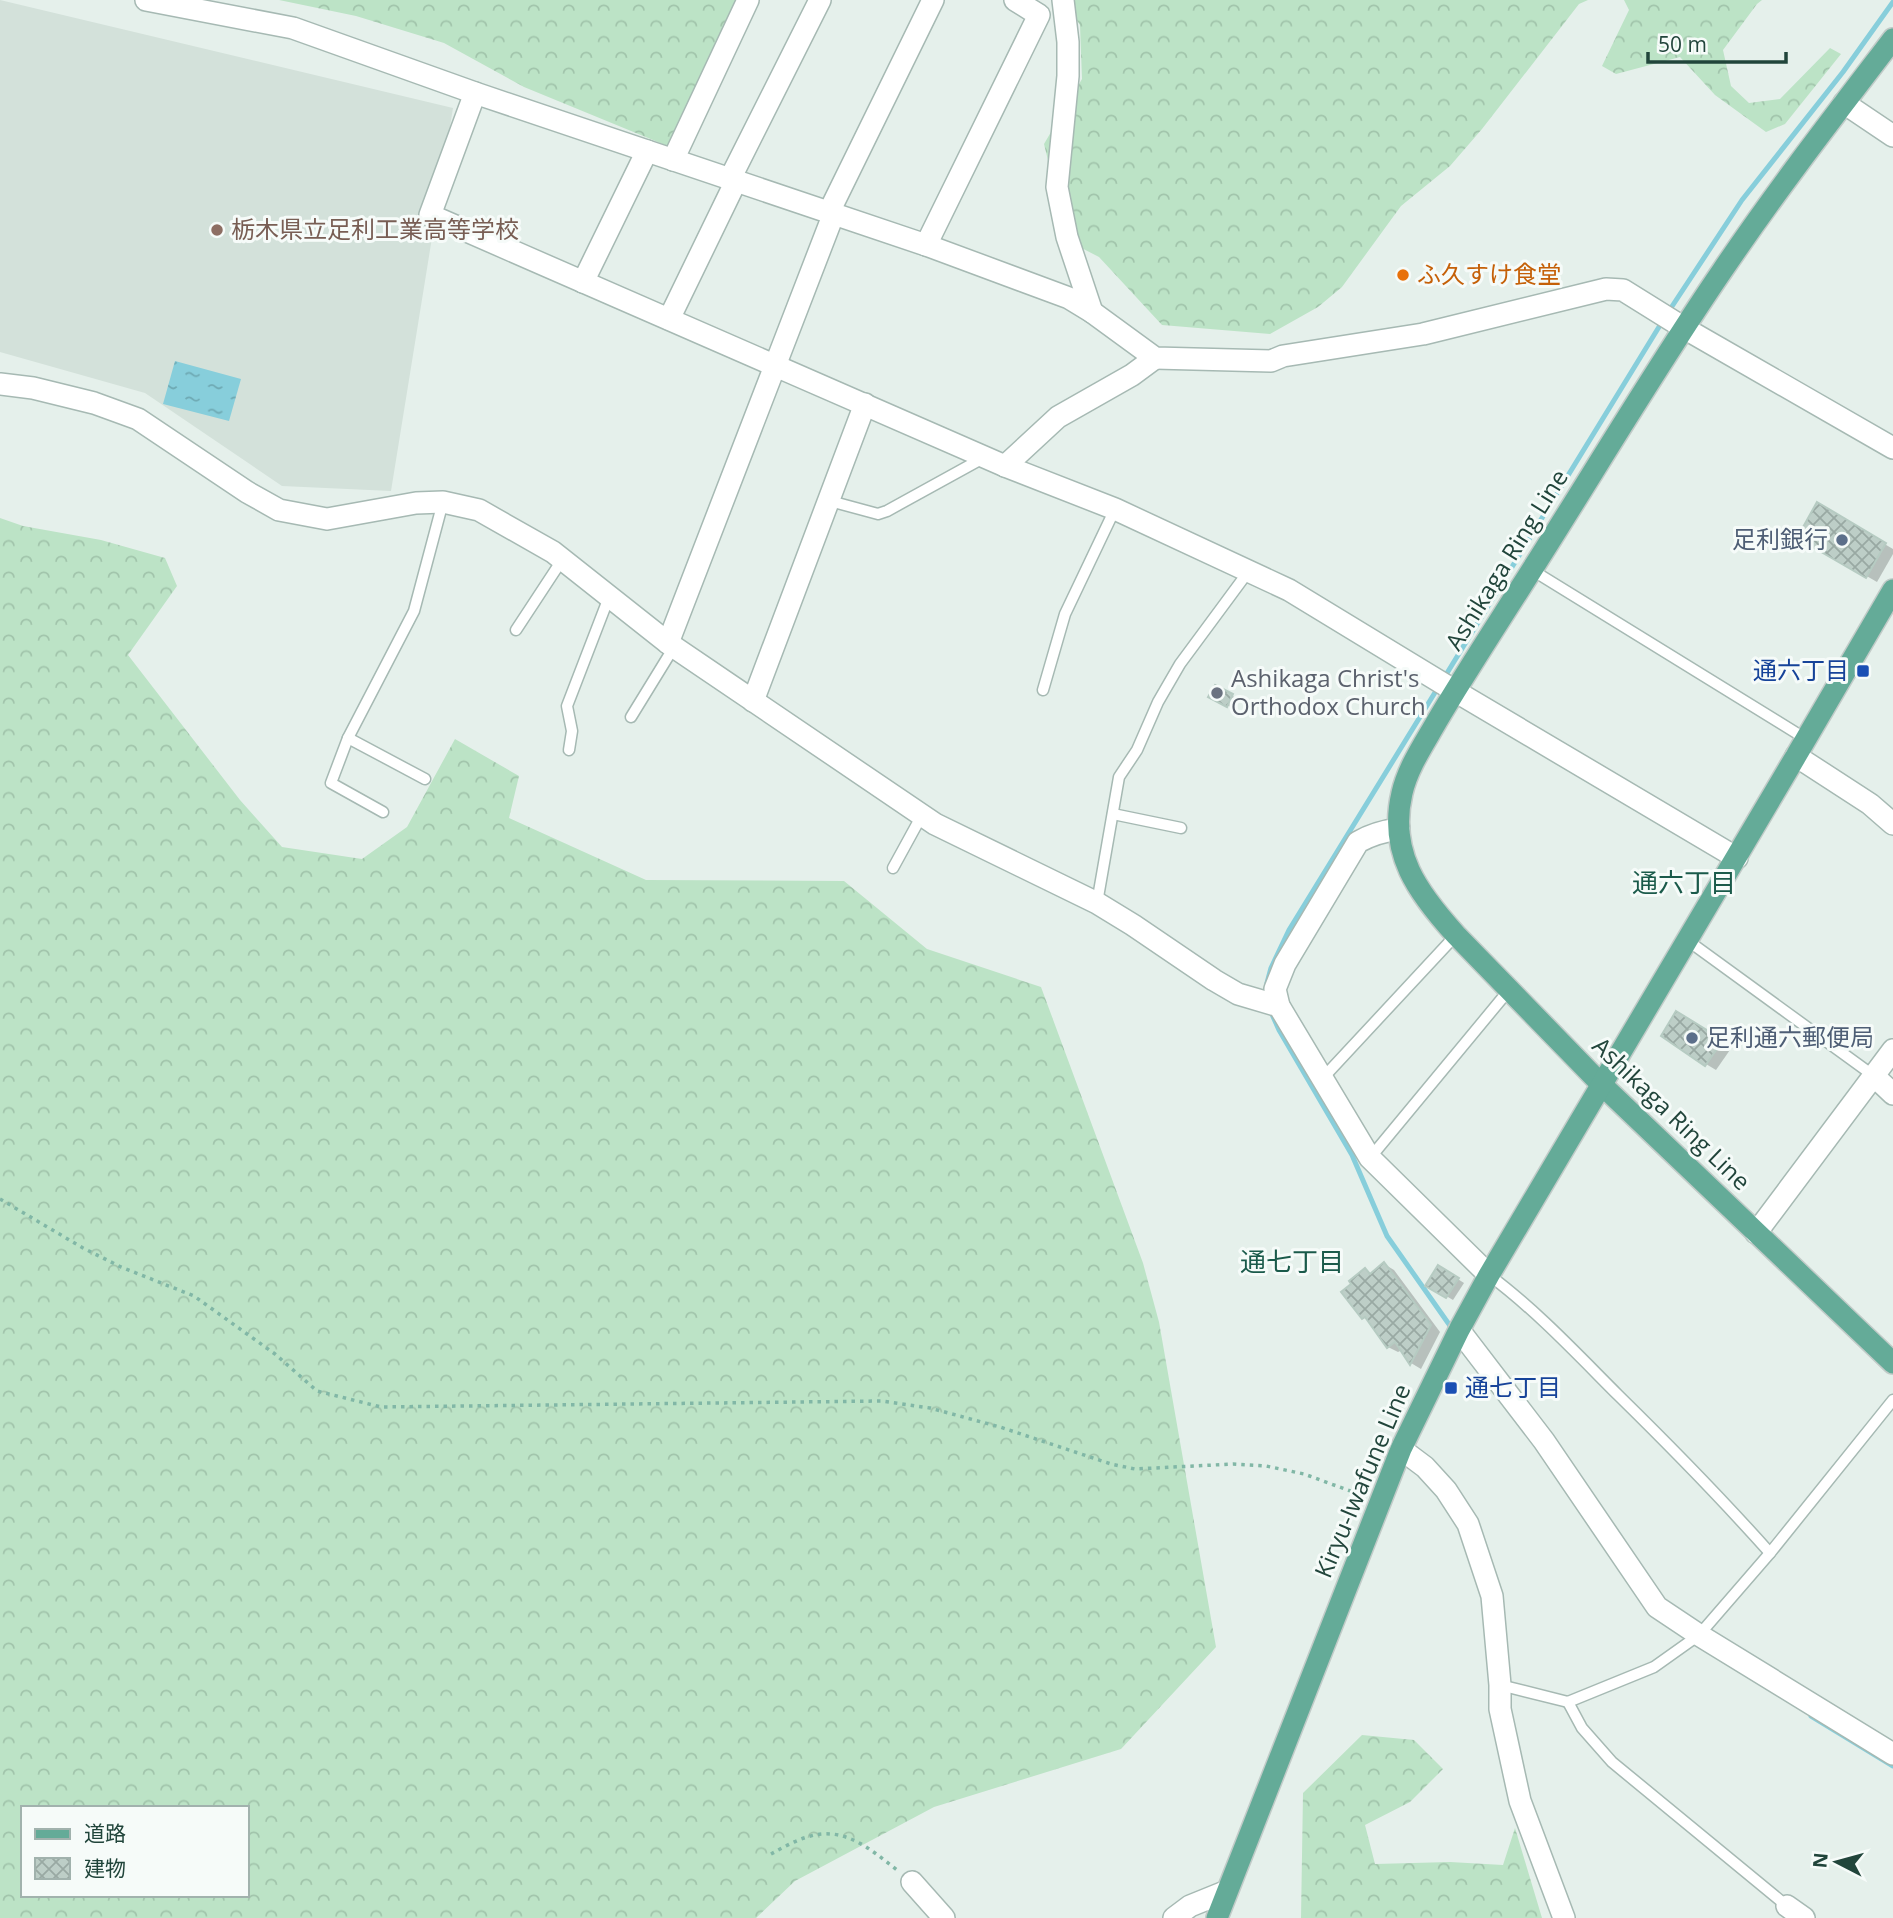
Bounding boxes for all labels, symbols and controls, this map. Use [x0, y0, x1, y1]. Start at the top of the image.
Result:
scale bar [1648, 21, 1786, 65]
text: 50 m [1658, 30, 1707, 58]
place label: 栃木県立足利工業高等学校 [231, 212, 519, 245]
marker: 栃木県立足利工業高等学校 [209, 222, 225, 238]
place label: ふ久すけ食堂 [1417, 257, 1561, 290]
marker: ふ久すけ食堂 [1395, 267, 1411, 283]
street label: Ashikaga Ring Line [1437, 462, 1575, 656]
place label: 足利銀行 [1732, 522, 1828, 555]
marker: 足利銀行 [1834, 532, 1850, 548]
place label: 通六丁目 [1753, 653, 1849, 686]
place label: Ashikaga Christ's Orthodox Church [1231, 661, 1426, 722]
marker: 通六丁目 [1855, 663, 1871, 679]
marker: Ashikaga Christ's Orthodox Church [1209, 685, 1225, 701]
district label: 通六丁目 [1632, 864, 1736, 900]
place label: 足利通六郵便局 [1706, 1020, 1874, 1053]
street label: Ashikaga Ring Line [1586, 1029, 1758, 1197]
marker: 足利通六郵便局 [1684, 1030, 1700, 1046]
district label: 通七丁目 [1240, 1243, 1344, 1279]
place label: 通七丁目 [1465, 1370, 1561, 1403]
street label: Kiryu-Iwafune Line [1306, 1378, 1417, 1582]
marker: 通七丁目 [1443, 1380, 1459, 1396]
legend [21, 1806, 248, 1897]
text: 道路 [84, 1819, 126, 1847]
north arrow [1802, 1827, 1872, 1897]
text: N [1806, 1851, 1834, 1869]
text: 建物 [84, 1854, 126, 1882]

